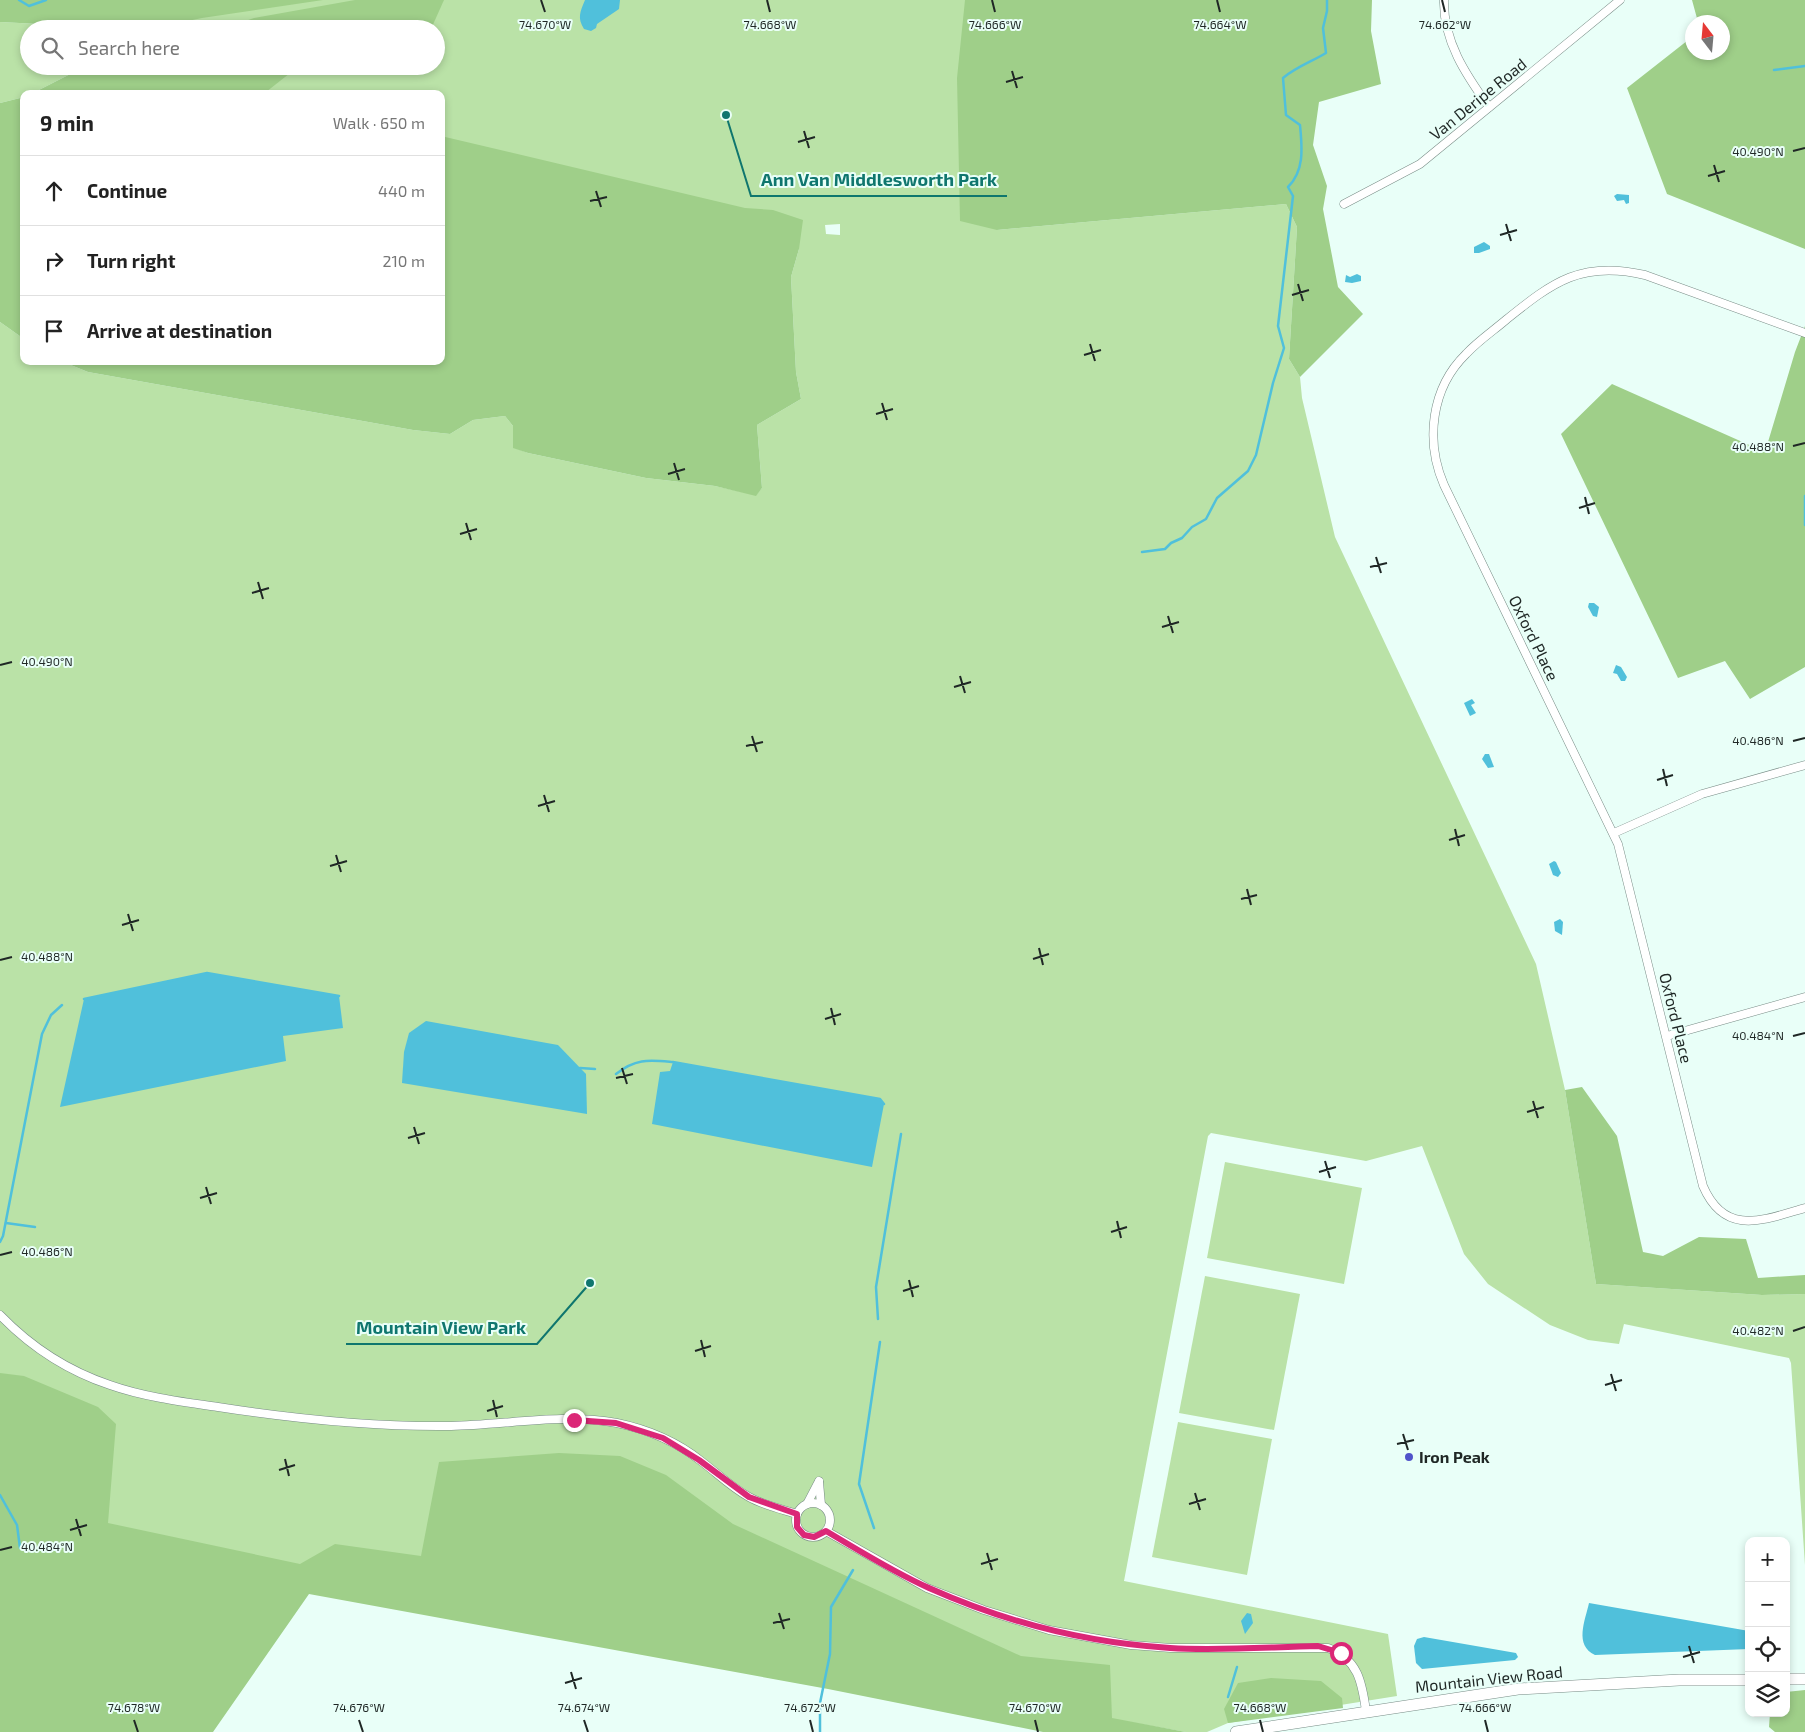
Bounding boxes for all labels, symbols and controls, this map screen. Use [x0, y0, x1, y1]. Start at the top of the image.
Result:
north arrow [1685, 15, 1730, 60]
text: 74.670°W [519, 17, 571, 31]
text: 74.668°W [743, 17, 797, 31]
text: 74.666°W [969, 17, 1021, 31]
text: 74.664°W [1193, 17, 1247, 31]
text: 74.662°W [1419, 17, 1471, 31]
search box [20, 20, 445, 75]
icon: search [38, 34, 66, 62]
text: Search here [78, 36, 180, 59]
street label: Van Deripe Road [1426, 54, 1530, 143]
text: 9 min [40, 110, 94, 135]
text: Walk · 650 m [333, 113, 425, 132]
text: 40.490°N [1732, 144, 1784, 158]
callout: Ann Van Middlesworth Park [751, 163, 1007, 196]
text: Ann Van Middlesworth Park [761, 168, 997, 190]
icon: ahead [40, 177, 68, 205]
text: Continue [87, 179, 167, 202]
text: 440 m [378, 181, 425, 200]
icon: right [40, 247, 68, 275]
text: Turn right [87, 249, 175, 272]
text: 210 m [382, 251, 425, 270]
icon: arrive [40, 317, 68, 345]
text: Arrive at destination [87, 319, 272, 342]
text: 40.488°N [1732, 439, 1784, 453]
street label: Oxford Place [1506, 592, 1563, 683]
text: 40.490°N [21, 654, 73, 668]
text: 40.486°N [1732, 733, 1784, 747]
text: 40.488°N [21, 949, 73, 963]
street label: Oxford Place [1656, 971, 1697, 1065]
text: 40.484°N [1732, 1028, 1784, 1042]
text: 40.486°N [21, 1244, 73, 1258]
callout: Mountain View Park [346, 1311, 537, 1344]
text: Mountain View Park [356, 1316, 526, 1338]
text: 40.482°N [1732, 1323, 1784, 1337]
route end [563, 1409, 586, 1432]
place label: Iron Peak [1419, 1447, 1490, 1466]
marker: Iron Peak [1403, 1451, 1415, 1463]
map controls [1745, 1537, 1790, 1717]
button: + [1745, 1537, 1790, 1582]
text: 40.484°N [21, 1539, 73, 1553]
button: − [1745, 1582, 1790, 1627]
button: locate [1745, 1627, 1790, 1672]
route start [1330, 1642, 1353, 1665]
street label: Mountain View Road [1414, 1661, 1564, 1696]
button: layers [1745, 1672, 1790, 1717]
text: 74.678°W [108, 1700, 160, 1714]
text: 74.676°W [333, 1700, 385, 1714]
text: 74.674°W [558, 1700, 610, 1714]
text: 74.672°W [784, 1700, 836, 1714]
text: 74.670°W [1009, 1700, 1061, 1714]
text: 74.668°W [1233, 1700, 1287, 1714]
text: 74.666°W [1459, 1700, 1511, 1714]

